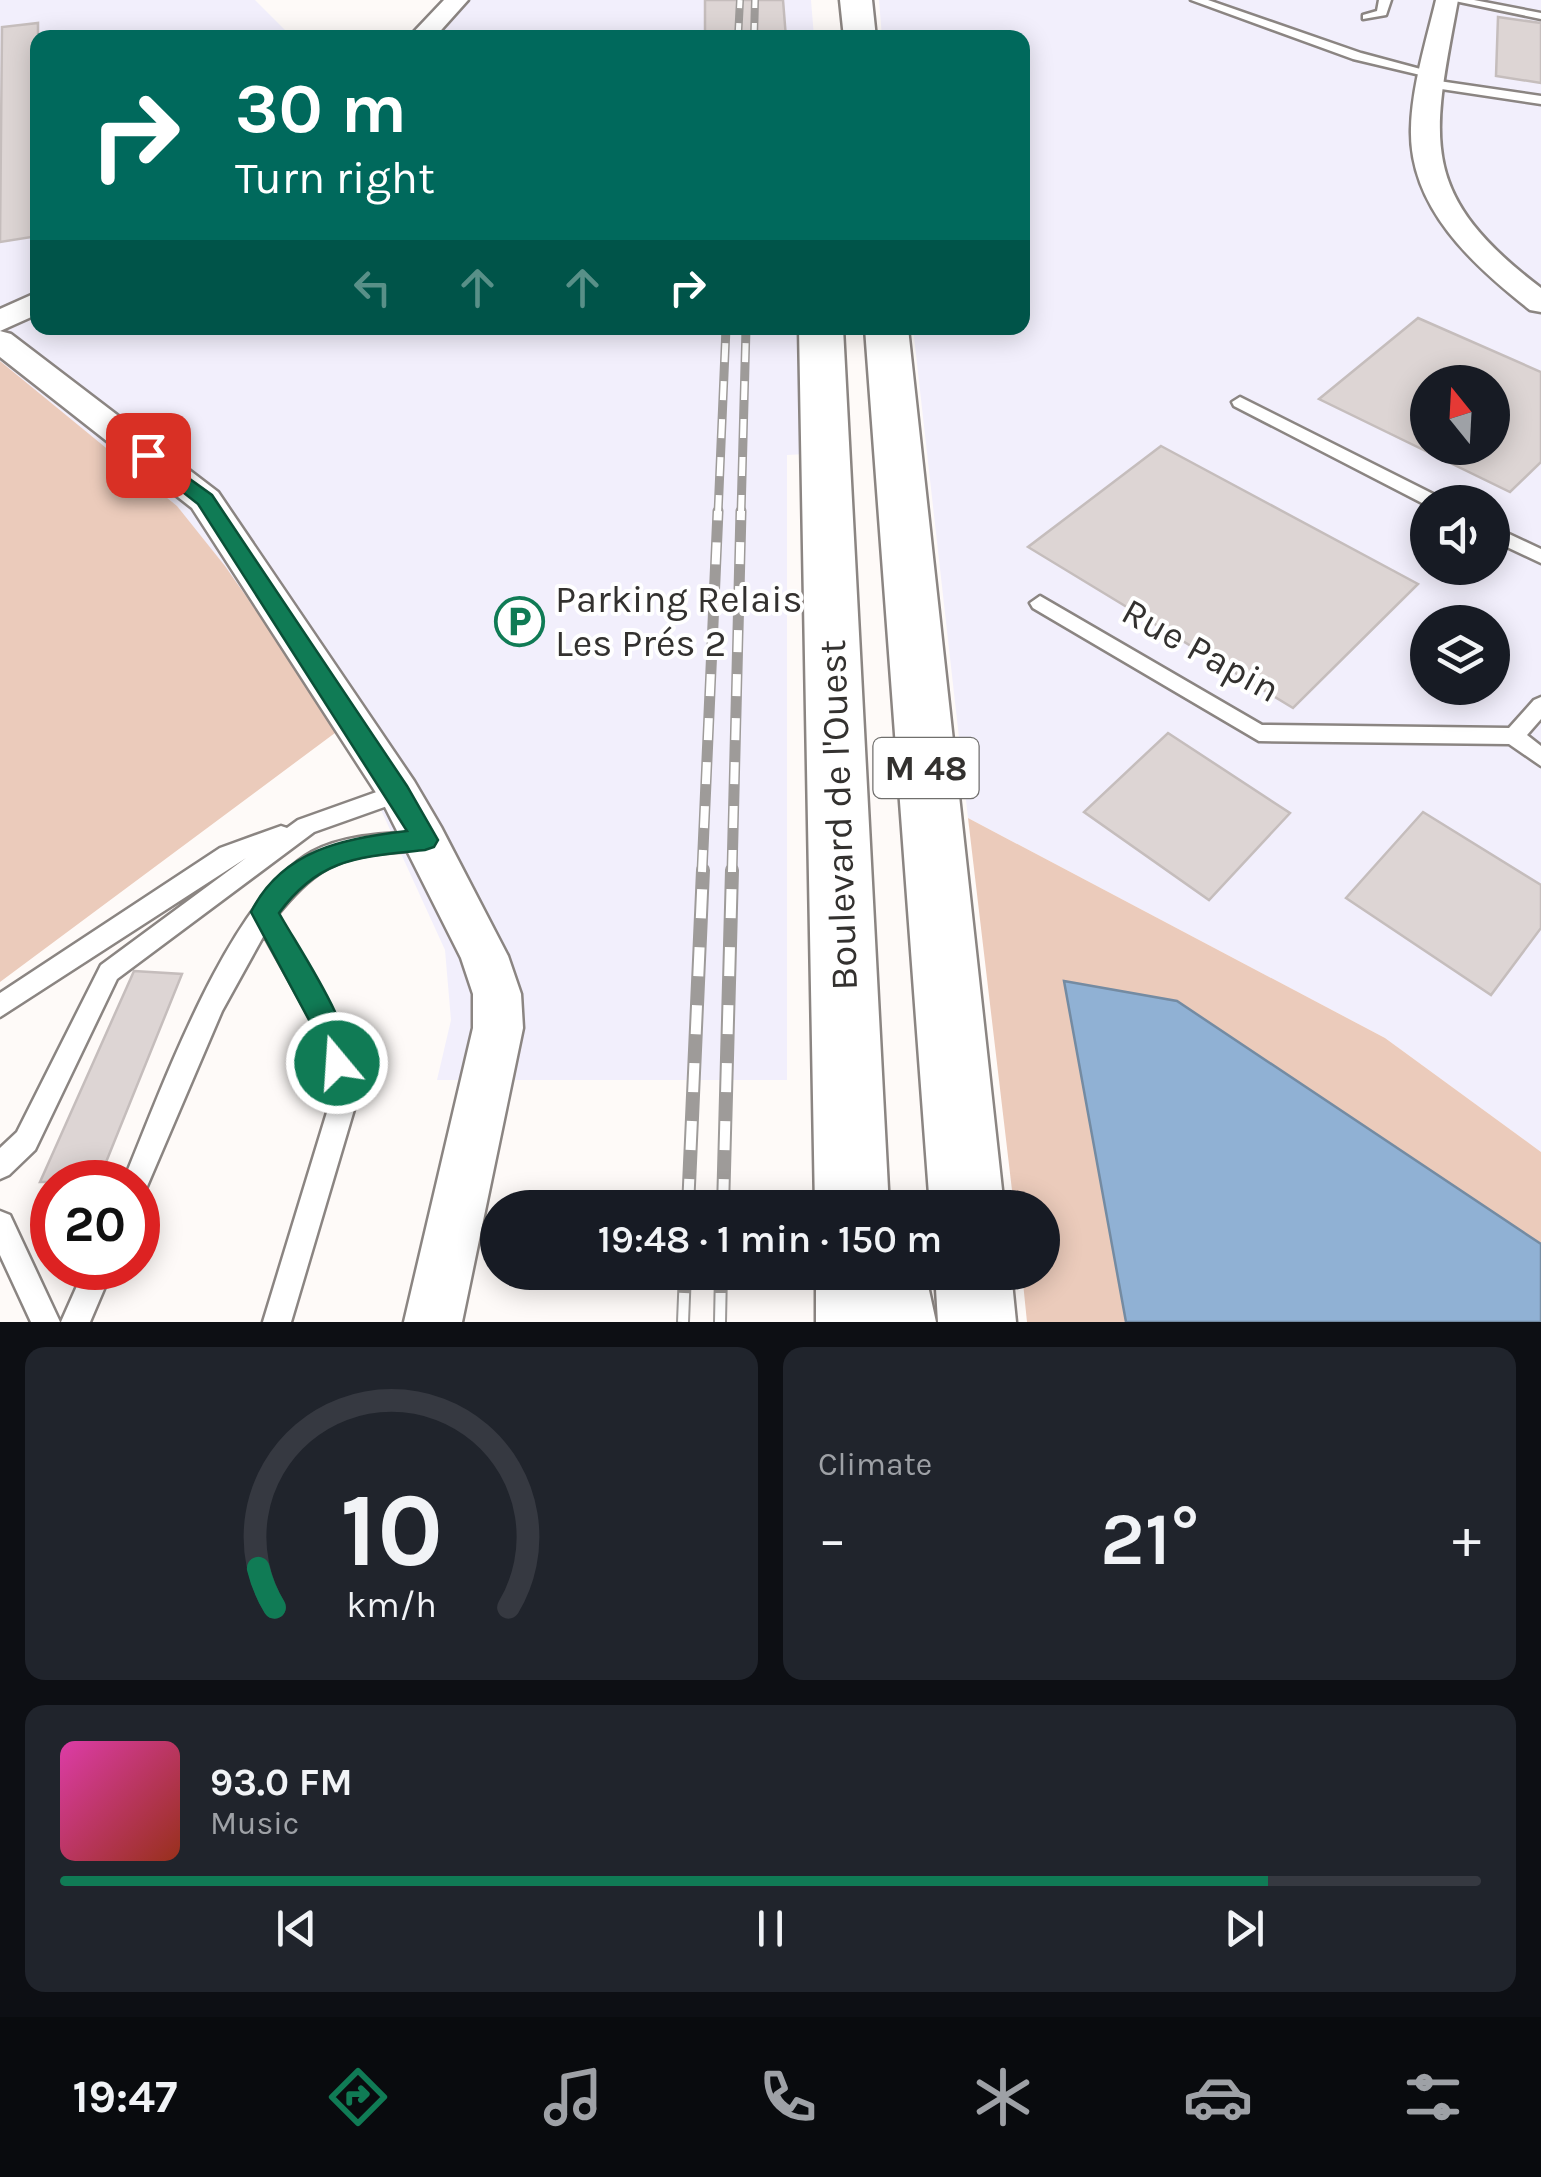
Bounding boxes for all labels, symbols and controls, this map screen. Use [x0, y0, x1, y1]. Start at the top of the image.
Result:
text: 30 m [235, 68, 407, 150]
icon: right [70, 70, 200, 200]
text: Turn right [235, 152, 435, 204]
icon: left [345, 260, 400, 315]
icon: ahead [450, 260, 505, 315]
icon: ahead [555, 260, 610, 315]
icon: right [660, 260, 715, 315]
north arrow [1410, 365, 1510, 465]
map controls [1410, 365, 1510, 705]
pin [106, 413, 191, 498]
icon: arrive [121, 428, 176, 483]
button: sound [1410, 485, 1510, 585]
place label: Parking Relais Les Prés 2 [555, 577, 802, 666]
street label: Rue Papin [1114, 589, 1287, 712]
parking icon: Parking Relais Les Prés 2 [494, 595, 546, 647]
button: layers [1410, 605, 1510, 705]
street label: Boulevard de l'Ouest [810, 639, 867, 991]
road number: M 48 [874, 738, 978, 798]
position arrow [285, 1011, 389, 1115]
speed limit sign: 20 [30, 1160, 160, 1290]
text: 19:48 · 1 min · 150 m [598, 1217, 942, 1262]
text: Climate [818, 1446, 932, 1483]
text: 10 [340, 1470, 443, 1591]
text: 21° [1100, 1495, 1199, 1583]
text: − [818, 1507, 847, 1571]
text: + [1452, 1507, 1481, 1571]
text: km/h [346, 1584, 437, 1626]
text: 93.0 FM [210, 1760, 353, 1805]
text: Music [210, 1805, 299, 1842]
icon: previous [269, 1901, 324, 1956]
icon: pause [743, 1901, 798, 1956]
icon: next [1217, 1901, 1272, 1956]
icon: directions [323, 2062, 393, 2132]
icon: music [538, 2062, 608, 2132]
icon: phone [753, 2062, 823, 2132]
icon: climate [968, 2062, 1038, 2132]
icon: car [1183, 2062, 1253, 2132]
icon: filters [1398, 2062, 1468, 2132]
text: 19:47 [73, 2071, 177, 2123]

